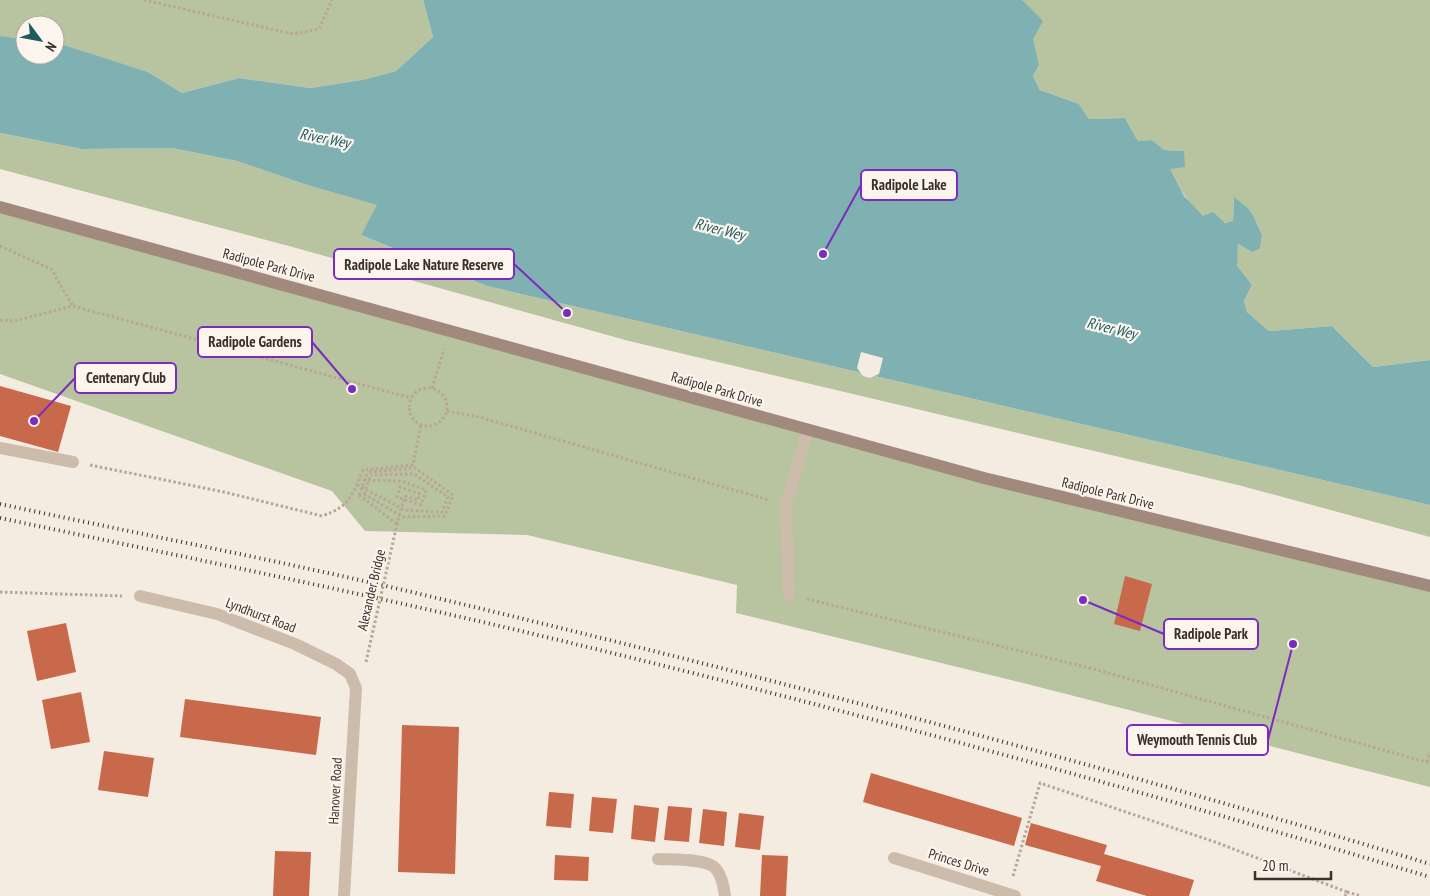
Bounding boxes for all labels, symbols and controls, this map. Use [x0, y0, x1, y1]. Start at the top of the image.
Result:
north arrow [15, 15, 65, 65]
text: N [41, 39, 61, 55]
water label: River Wey [298, 124, 354, 153]
callout: Radipole Lake [861, 170, 957, 200]
text: Radipole Lake [871, 175, 947, 194]
water label: River Wey [693, 214, 749, 245]
street label: Radipole Park Drive [221, 244, 317, 286]
callout: Radipole Lake Nature Reserve [334, 249, 514, 279]
text: Radipole Lake Nature Reserve [344, 255, 504, 274]
water label: River Wey [1085, 313, 1141, 344]
callout: Radipole Gardens [198, 327, 312, 357]
text: Radipole Gardens [208, 332, 302, 351]
callout: Centenary Club [75, 363, 176, 393]
street label: Radipole Park Drive [669, 367, 765, 411]
text: Centenary Club [86, 368, 166, 387]
street label: Radipole Park Drive [1060, 473, 1156, 513]
street label: Alexander Bridge [353, 547, 389, 632]
street label: Lyndhurst Road [223, 593, 299, 637]
callout: Radipole Park [1164, 619, 1258, 649]
text: Radipole Park [1174, 624, 1249, 643]
callout: Weymouth Tennis Club [1127, 725, 1268, 755]
text: Weymouth Tennis Club [1136, 730, 1257, 749]
street label: Hanover Road [324, 757, 346, 825]
street label: Princes Drive [926, 844, 992, 880]
scale bar [1255, 848, 1331, 880]
text: 20 m [1262, 856, 1288, 875]

